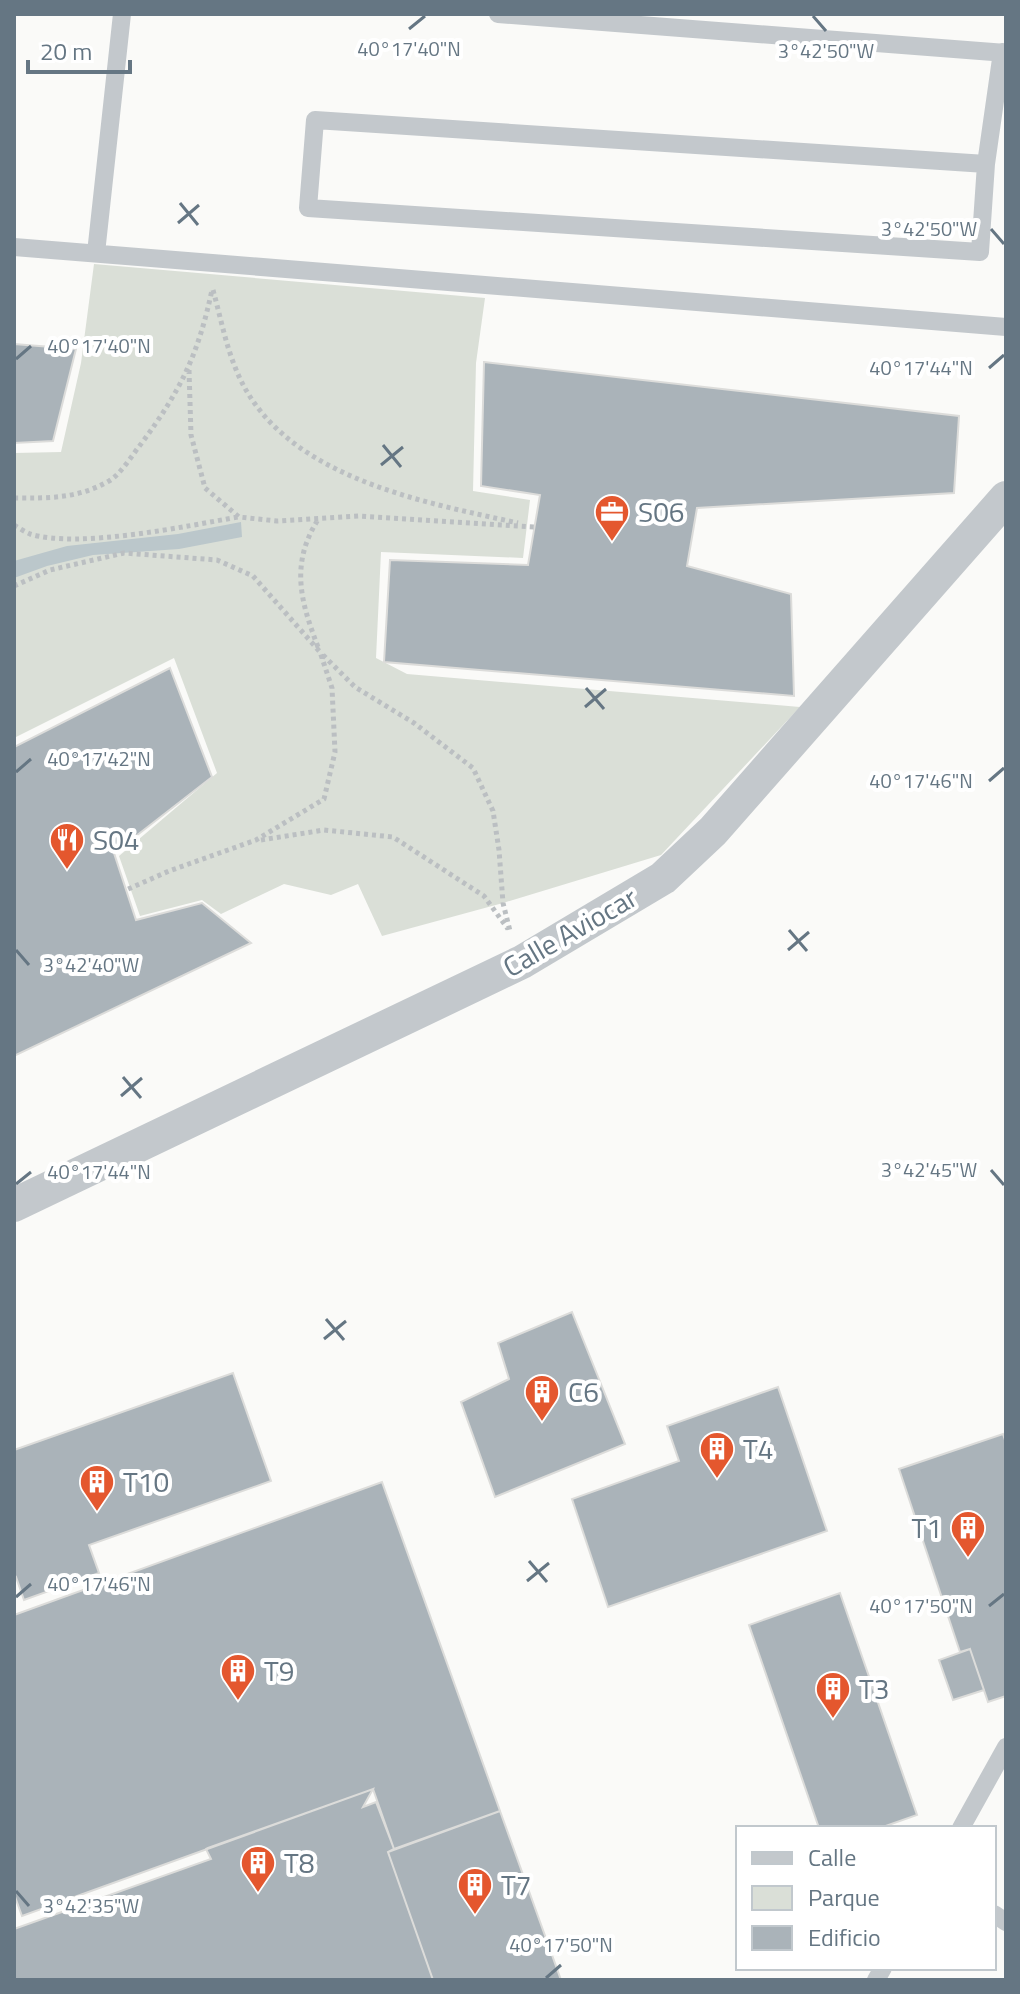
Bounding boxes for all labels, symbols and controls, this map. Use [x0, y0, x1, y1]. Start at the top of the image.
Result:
scale bar [28, 24, 130, 74]
text: 20 m [40, 33, 92, 69]
text: 40°17'40"N [357, 33, 461, 64]
text: 3°42'50"W [778, 35, 875, 66]
text: 3°42'50"W [881, 213, 978, 244]
text: 40°17'40"N [47, 330, 151, 361]
text: 40°17'44"N [869, 352, 973, 383]
place label: S06 [638, 490, 685, 533]
office icon: S06 [593, 493, 631, 543]
text: 40°17'42"N [47, 743, 151, 774]
text: 40°17'46"N [869, 765, 973, 796]
place label: S04 [93, 818, 140, 861]
restaurant icon: S04 [48, 821, 86, 871]
street label: Calle Aviocar [494, 876, 645, 987]
text: 3°42'40"W [43, 949, 140, 980]
text: 3°42'45"W [881, 1154, 978, 1185]
text: 40°17'44"N [47, 1156, 151, 1187]
place label: C6 [568, 1370, 599, 1413]
building icon: C6 [523, 1373, 561, 1423]
place label: T4 [743, 1427, 773, 1470]
building icon: T4 [698, 1430, 736, 1480]
place label: T10 [123, 1460, 169, 1503]
building icon: T10 [78, 1463, 116, 1513]
place label: T1 [912, 1506, 942, 1549]
building icon: T1 [949, 1509, 987, 1559]
text: 40°17'46"N [47, 1568, 151, 1599]
text: 40°17'50"N [869, 1590, 973, 1621]
place label: T9 [264, 1649, 294, 1692]
building icon: T9 [219, 1652, 257, 1702]
place label: T3 [859, 1667, 889, 1710]
building icon: T3 [814, 1670, 852, 1720]
legend [736, 1826, 996, 1970]
text: Calle [808, 1839, 856, 1875]
place label: T8 [284, 1841, 314, 1884]
building icon: T8 [239, 1844, 277, 1894]
place label: T7 [501, 1863, 531, 1906]
building icon: T7 [456, 1866, 494, 1916]
text: Parque [808, 1879, 880, 1915]
text: 3°42'35"W [43, 1890, 140, 1921]
text: Edificio [808, 1919, 881, 1955]
text: 40°17'50"N [509, 1929, 613, 1960]

